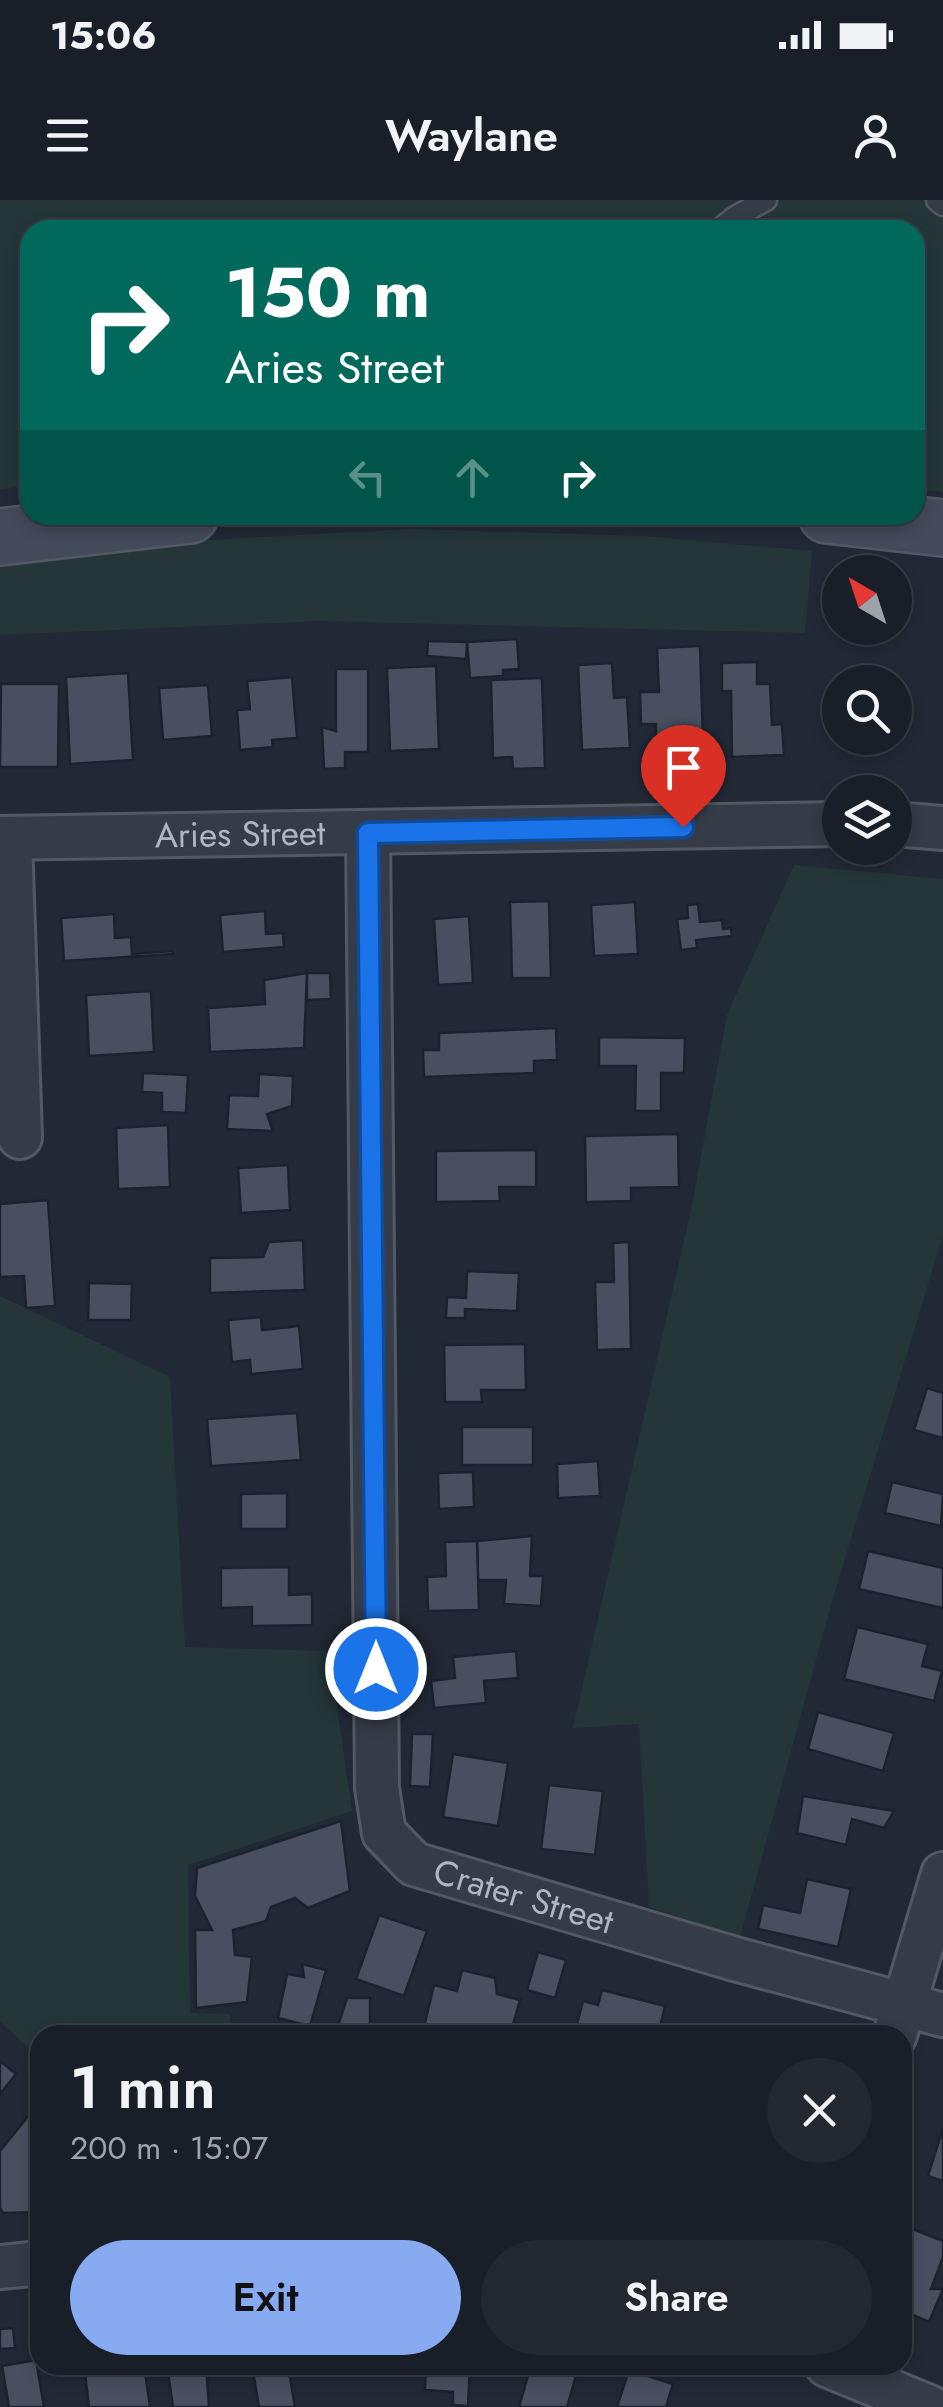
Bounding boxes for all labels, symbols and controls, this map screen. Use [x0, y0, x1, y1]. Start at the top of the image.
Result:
text: 15:06 [50, 8, 157, 63]
text: Waylane [385, 103, 558, 168]
icon: menu [40, 108, 95, 163]
icon: person [848, 108, 903, 163]
text: 150 m [225, 242, 431, 343]
icon: right [60, 260, 190, 390]
text: Aries Street [225, 335, 444, 400]
icon: left [340, 450, 395, 505]
icon: ahead [445, 450, 500, 505]
icon: right [550, 450, 605, 505]
north arrow [822, 555, 912, 645]
map controls [822, 555, 912, 865]
button: search [822, 665, 912, 755]
pin [641, 725, 726, 828]
icon: arrive [656, 740, 711, 795]
button: layers [822, 775, 912, 865]
street label: Aries Street [154, 808, 326, 860]
position arrow [324, 1617, 428, 1721]
street label: Crater Street [428, 1846, 620, 1947]
text: 1 min [70, 2044, 216, 2131]
button: close [767, 2058, 872, 2163]
text: 200 m · 15:07 [70, 2125, 268, 2171]
button: Exit [70, 2240, 461, 2355]
button: Share [481, 2240, 872, 2355]

